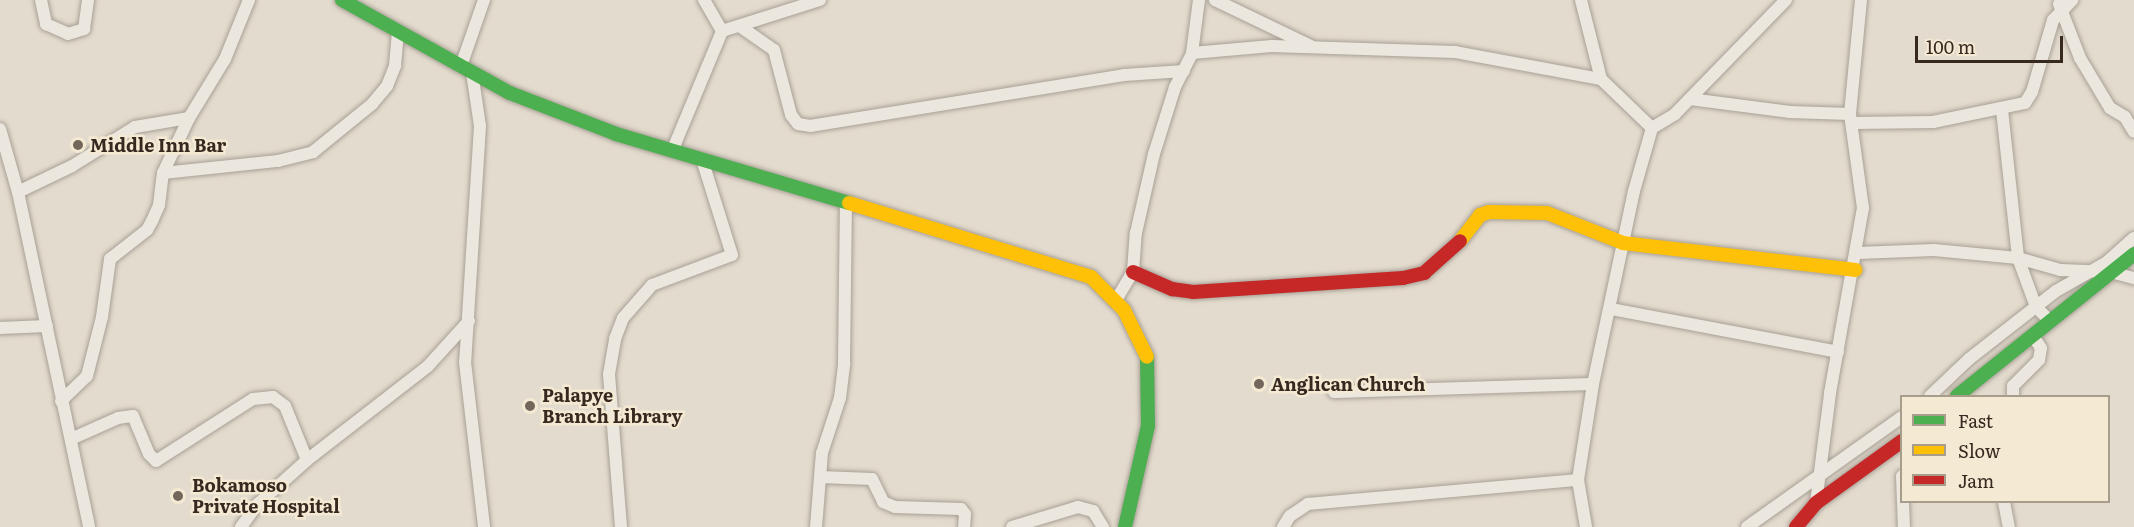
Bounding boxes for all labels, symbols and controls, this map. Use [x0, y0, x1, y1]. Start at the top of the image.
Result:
scale bar [1918, 24, 2066, 62]
text: 100 m [1926, 33, 1975, 60]
place label: Middle Inn Bar [90, 134, 226, 156]
marker: Middle Inn Bar [71, 138, 85, 152]
place label: Anglican Church [1271, 373, 1425, 395]
marker: Anglican Church [1252, 377, 1266, 391]
place label: Palapye Branch Library [542, 385, 683, 428]
legend [1900, 395, 2110, 503]
marker: Palapye Branch Library [523, 399, 537, 413]
text: Fast [1958, 407, 1993, 434]
text: Slow [1958, 437, 2000, 464]
text: Jam [1958, 467, 1994, 494]
place label: Bokamoso Private Hospital [192, 475, 340, 518]
marker: Bokamoso Private Hospital [169, 487, 187, 505]

